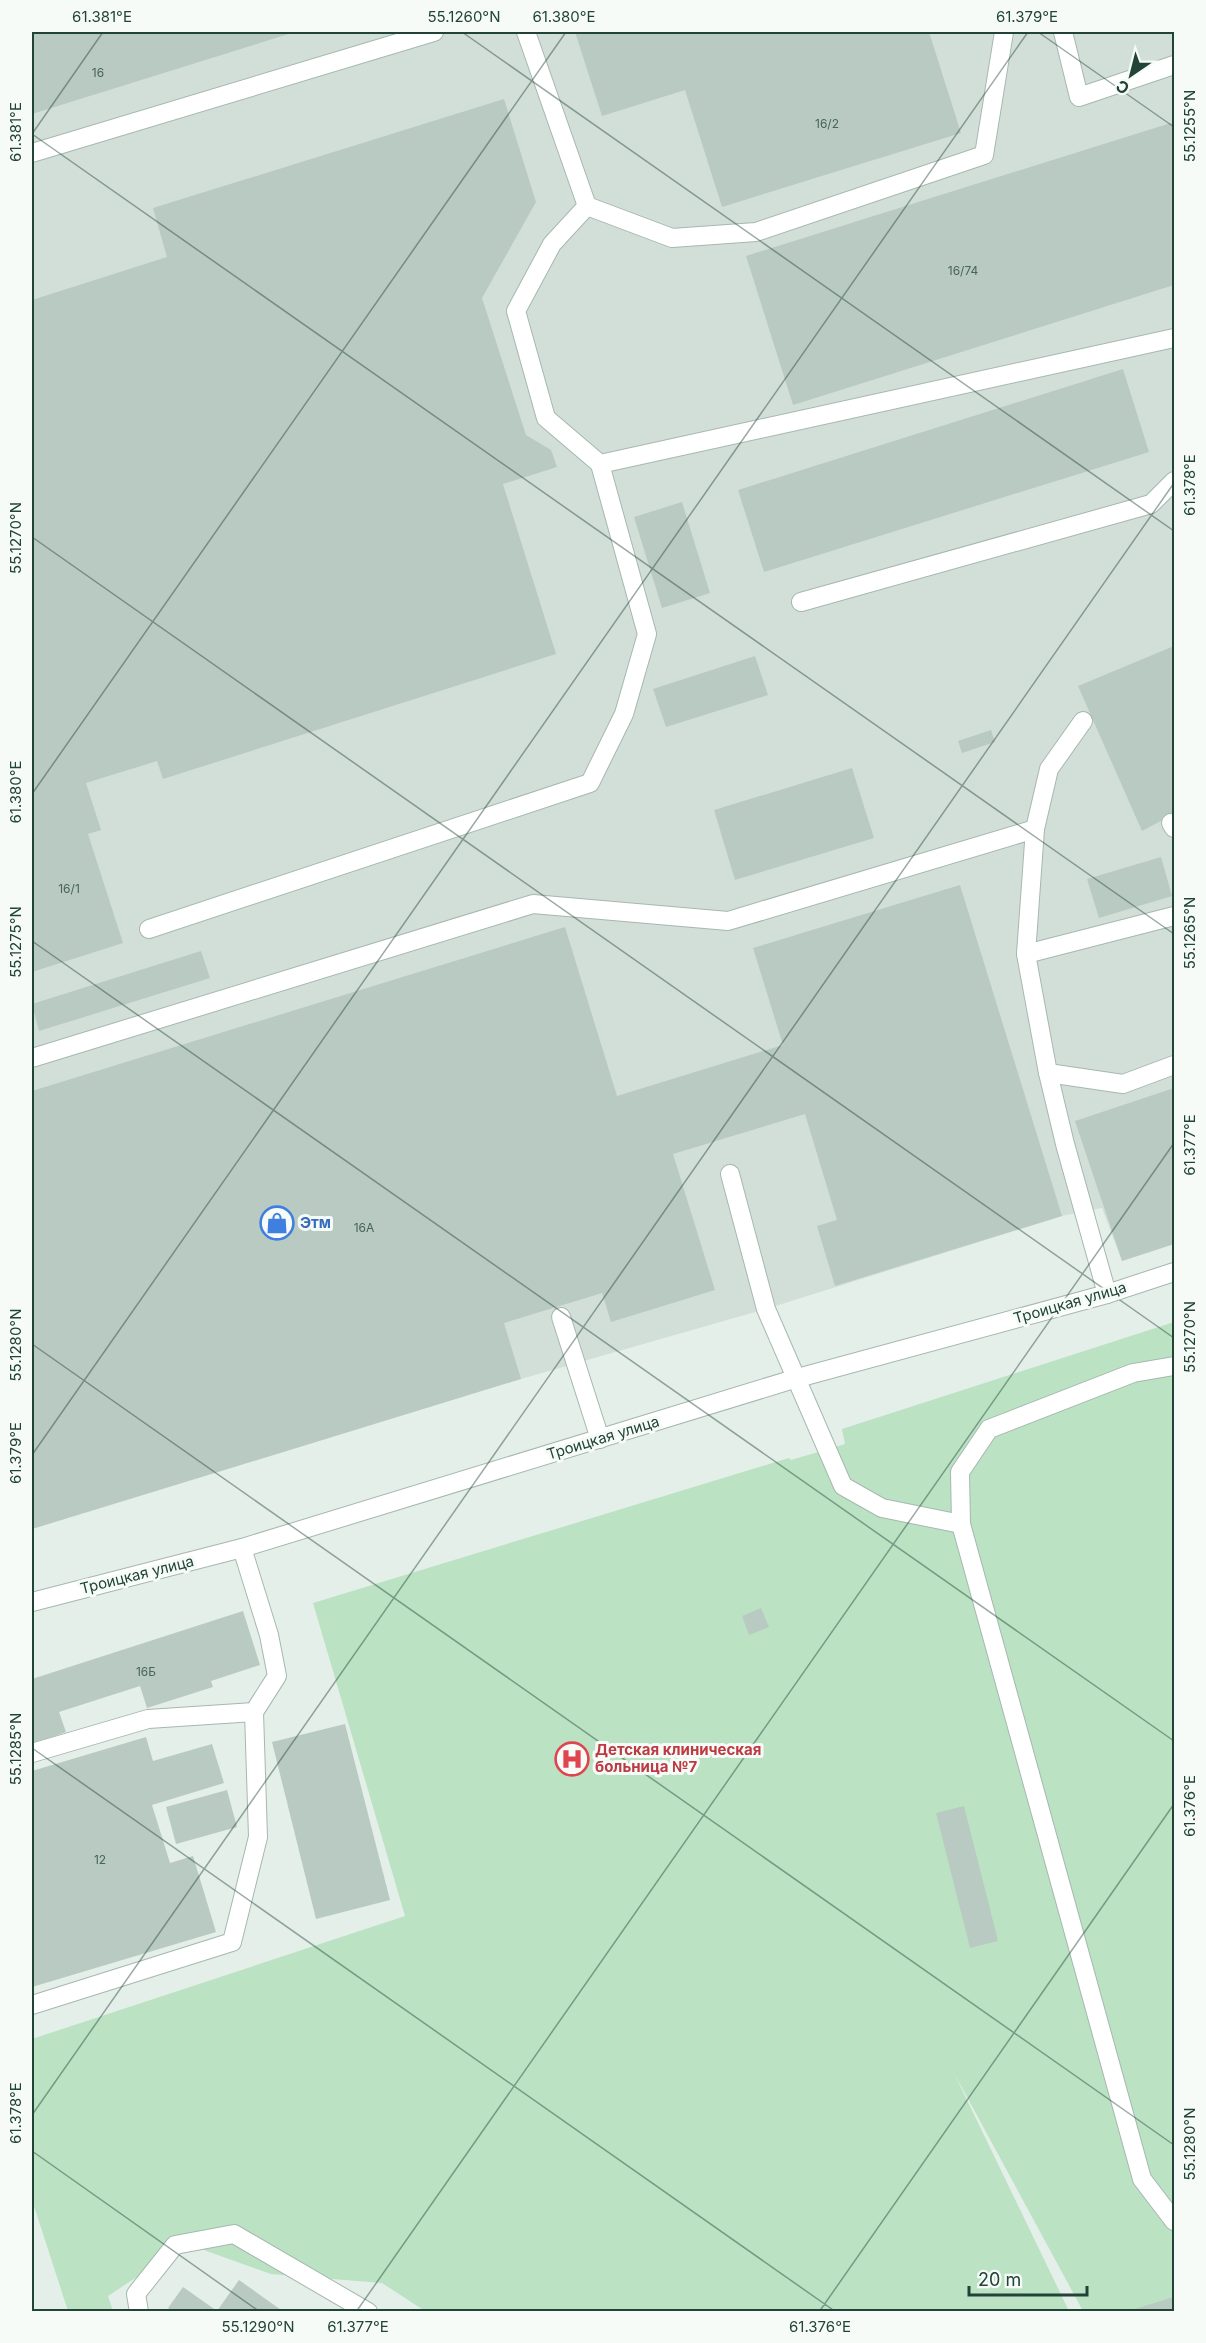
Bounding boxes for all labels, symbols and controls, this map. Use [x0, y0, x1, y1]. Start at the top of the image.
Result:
text: 61.381°E [72, 7, 132, 26]
text: 55.1260°N [427, 7, 501, 26]
text: 61.380°E [532, 7, 596, 26]
text: 61.379°E [996, 7, 1058, 26]
north arrow [1101, 45, 1161, 105]
house number: 16 [92, 65, 104, 80]
text: С [1112, 76, 1133, 99]
text: 55.1255°N [1180, 90, 1199, 162]
text: 61.381°E [6, 102, 25, 162]
house number: 16/2 [815, 116, 839, 131]
house number: 16/74 [948, 263, 978, 278]
text: 61.378°E [1180, 454, 1199, 516]
text: 55.1270°N [6, 502, 25, 574]
text: 61.380°E [6, 760, 25, 824]
house number: 16/1 [58, 881, 80, 896]
text: 55.1265°N [1180, 897, 1199, 969]
text: 55.1275°N [6, 906, 25, 978]
text: 61.377°E [1180, 1114, 1199, 1176]
shop icon: Этм [259, 1205, 295, 1241]
place label: Этм [300, 1213, 331, 1232]
house number: 16А [354, 1220, 374, 1235]
street label: Троицкая улица [1011, 1277, 1129, 1328]
text: 55.1270°N [1180, 1301, 1199, 1373]
text: 55.1280°N [6, 1309, 25, 1382]
street label: Троицкая улица [544, 1411, 661, 1464]
text: 61.379°E [6, 1422, 25, 1484]
street label: Троицкая улица [78, 1551, 196, 1598]
house number: 16Б [136, 1664, 156, 1679]
text: 55.1285°N [6, 1713, 25, 1785]
place label: Детская клиническая больница №7 [595, 1740, 761, 1776]
hospital icon: Детская клиническая больница №7 [554, 1741, 590, 1777]
text: 61.376°E [1180, 1775, 1199, 1837]
house number: 12 [94, 1852, 106, 1867]
text: 61.378°E [6, 2082, 25, 2144]
text: 55.1280°N [1180, 2108, 1199, 2181]
scale bar [969, 2259, 1088, 2297]
text: 20 m [978, 2269, 1021, 2290]
text: 55.1290°N [221, 2317, 295, 2336]
text: 61.377°E [327, 2317, 389, 2336]
text: 61.376°E [789, 2317, 851, 2336]

